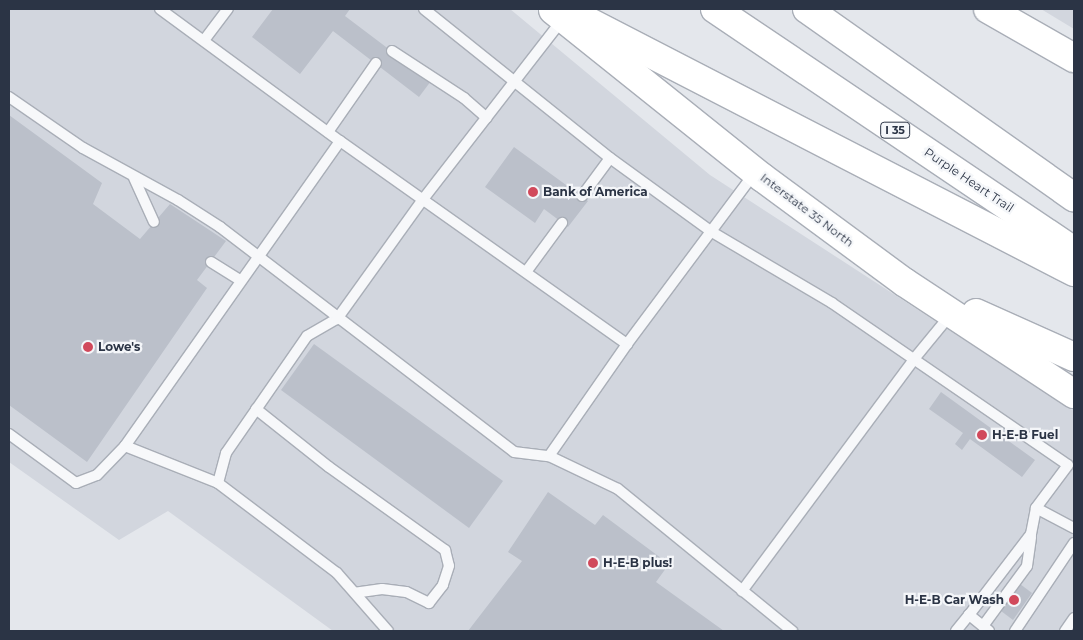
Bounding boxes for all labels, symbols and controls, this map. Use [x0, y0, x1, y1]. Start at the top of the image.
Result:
road number: I 35 [880, 122, 910, 138]
street label: Purple Heart Trail [922, 145, 1016, 215]
street label: Interstate 35 North [758, 170, 856, 250]
place label: Bank of America [543, 185, 648, 199]
marker: Bank of America [527, 186, 539, 198]
place label: Lowe's [98, 340, 140, 354]
marker: Lowe's [82, 341, 94, 353]
place label: H-E-B Fuel [992, 428, 1058, 442]
marker: H-E-B Fuel [976, 429, 988, 441]
place label: H-E-B plus! [603, 556, 672, 570]
marker: H-E-B plus! [587, 557, 599, 569]
place label: H-E-B Car Wash [905, 593, 1004, 607]
marker: H-E-B Car Wash [1008, 594, 1020, 606]

